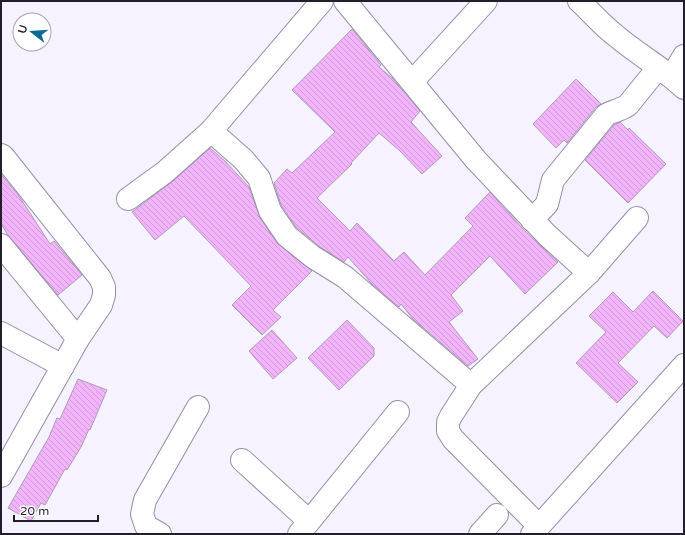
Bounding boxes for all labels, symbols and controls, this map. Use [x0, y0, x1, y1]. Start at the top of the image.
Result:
north arrow [12, 12, 52, 52]
text: U [15, 23, 30, 35]
scale bar [14, 497, 98, 523]
text: 20 m [20, 504, 49, 518]

